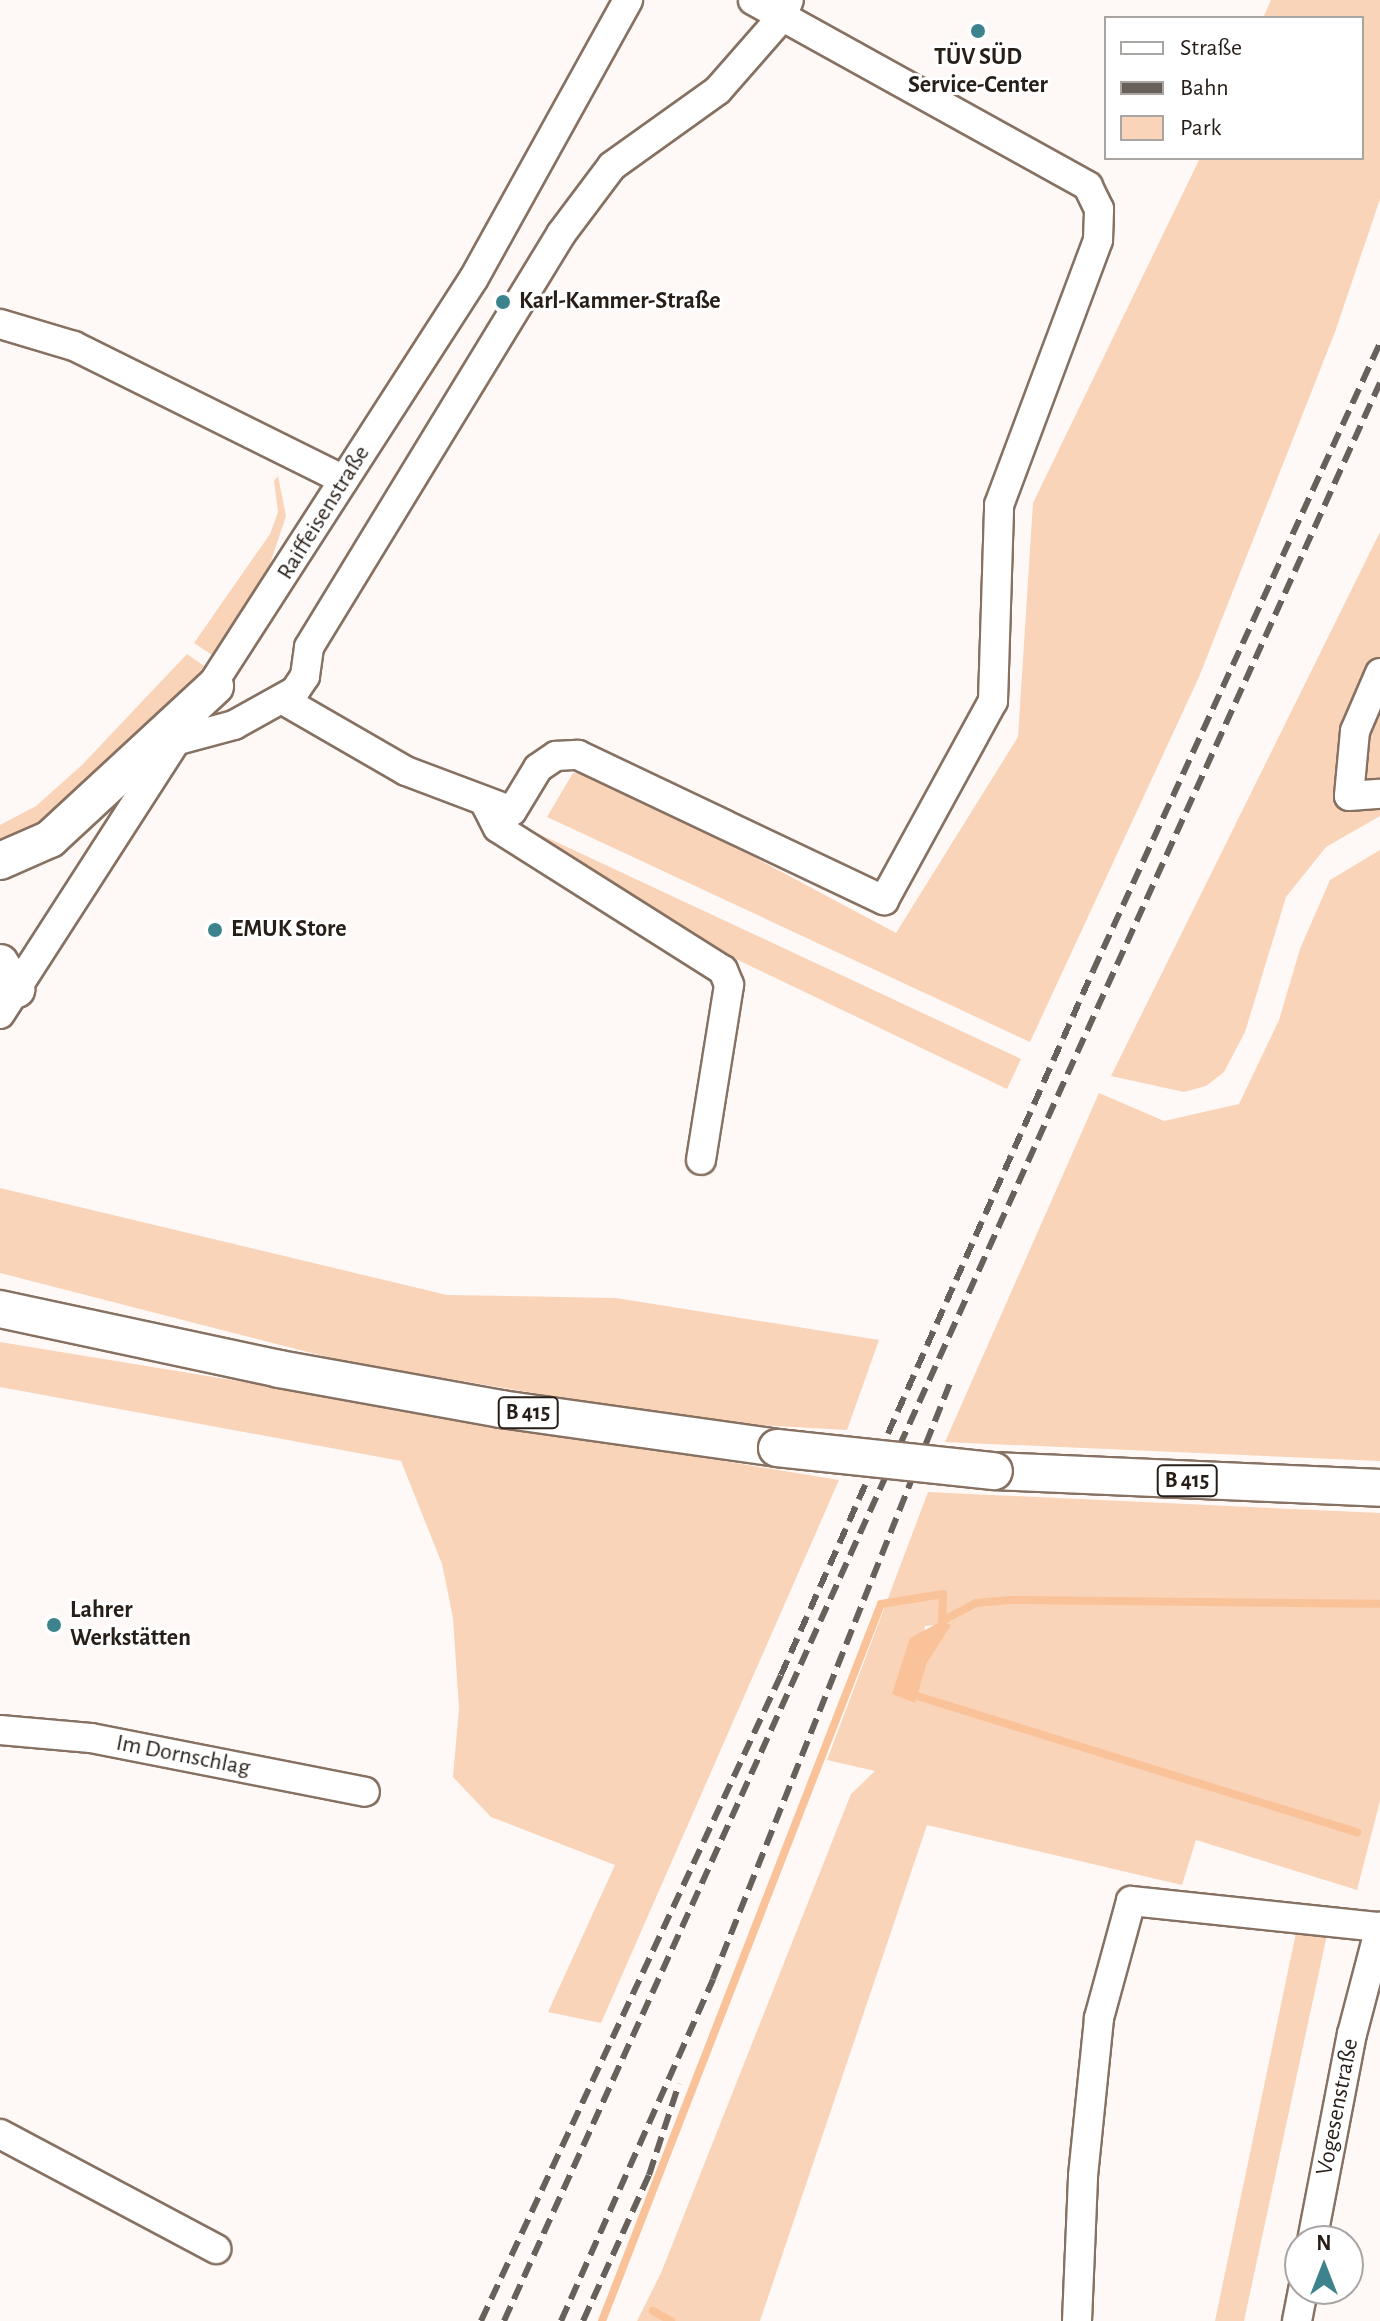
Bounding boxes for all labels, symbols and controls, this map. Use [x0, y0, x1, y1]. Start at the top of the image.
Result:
legend [1104, 16, 1364, 160]
marker: TÜV SÜD Service-Center [969, 22, 987, 40]
text: Straße [1180, 36, 1242, 60]
place label: TÜV SÜD Service-Center [908, 44, 1048, 100]
text: Bahn [1180, 76, 1229, 100]
text: Park [1180, 116, 1221, 140]
place label: Karl-Kammer-Straße [519, 288, 721, 316]
marker: Karl-Kammer-Straße [494, 293, 512, 311]
street label: Raiffeisenstraße [271, 441, 377, 585]
place label: EMUK Store [231, 916, 347, 944]
marker: EMUK Store [206, 921, 224, 939]
road number: B 415 [496, 1395, 560, 1431]
road number: B 415 [1155, 1463, 1219, 1499]
place label: Lahrer Werkstätten [70, 1597, 191, 1653]
marker: Lahrer Werkstätten [45, 1616, 63, 1634]
street label: Im Dornschlag [114, 1729, 252, 1783]
street label: Vogesenstraße [1311, 2036, 1365, 2178]
north arrow [1284, 2225, 1364, 2305]
text: N [1316, 2232, 1332, 2254]

